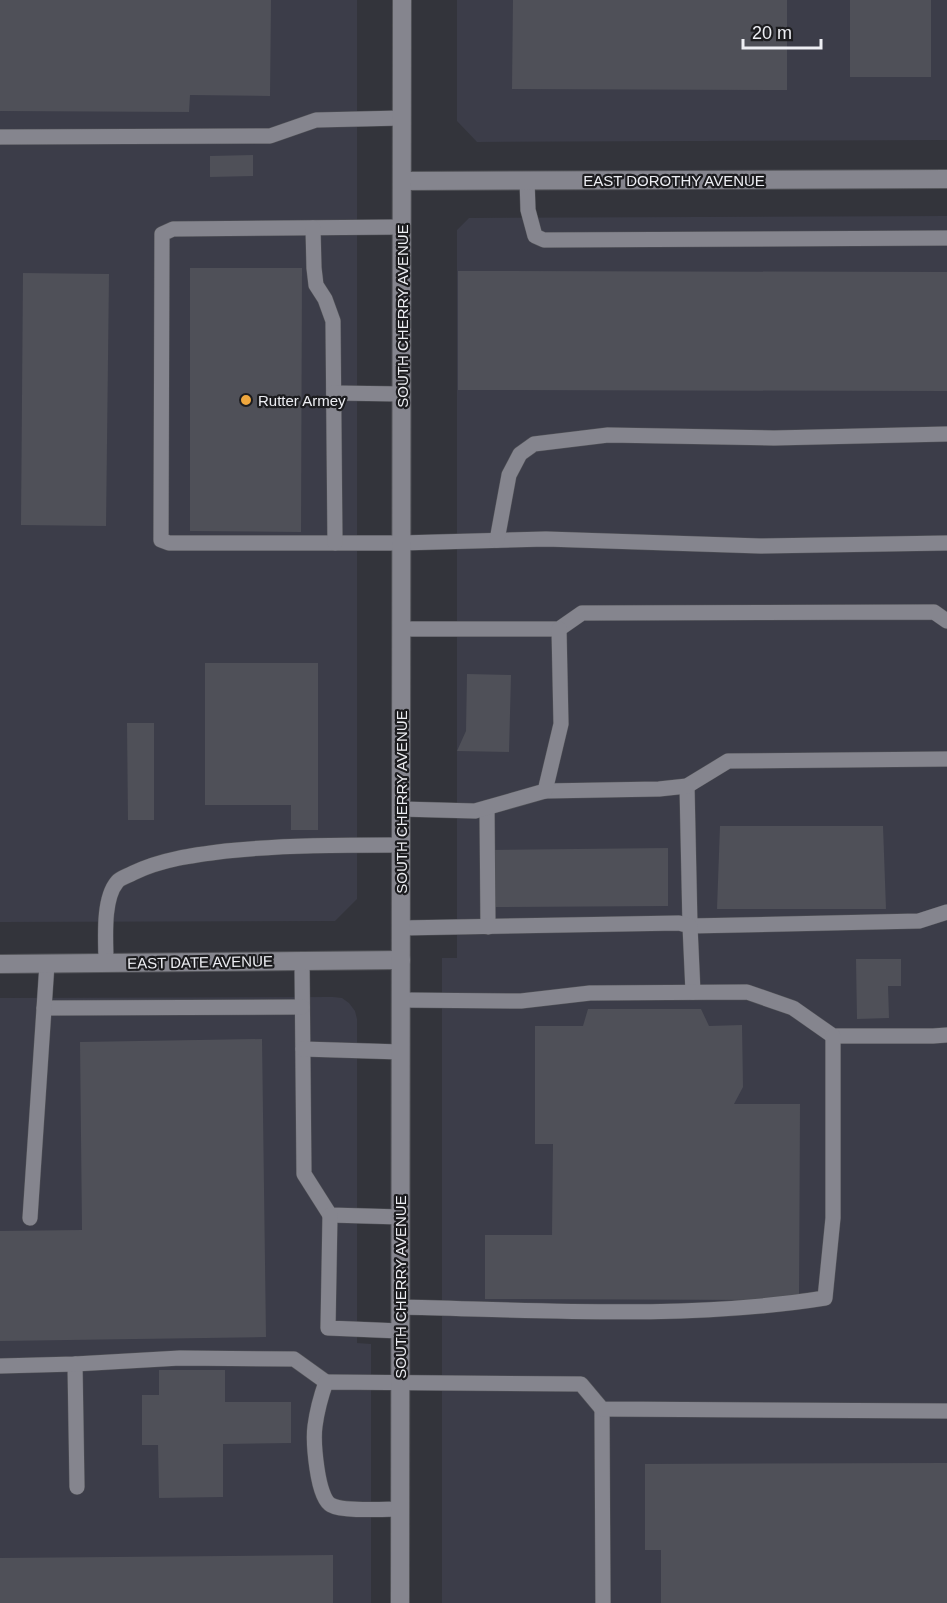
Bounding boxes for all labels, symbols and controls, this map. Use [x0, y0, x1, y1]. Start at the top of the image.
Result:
scale bar [743, 12, 821, 50]
text: 20 m [752, 23, 792, 43]
street label: EAST DOROTHY AVENUE [583, 172, 765, 189]
street label: SOUTH CHERRY AVENUE [394, 224, 411, 408]
place label: Rutter Armey [258, 392, 346, 409]
marker: Rutter Armey [239, 393, 253, 407]
street label: SOUTH CHERRY AVENUE [393, 710, 410, 894]
street label: EAST DATE AVENUE [127, 952, 273, 972]
street label: SOUTH CHERRY AVENUE [392, 1195, 409, 1379]

